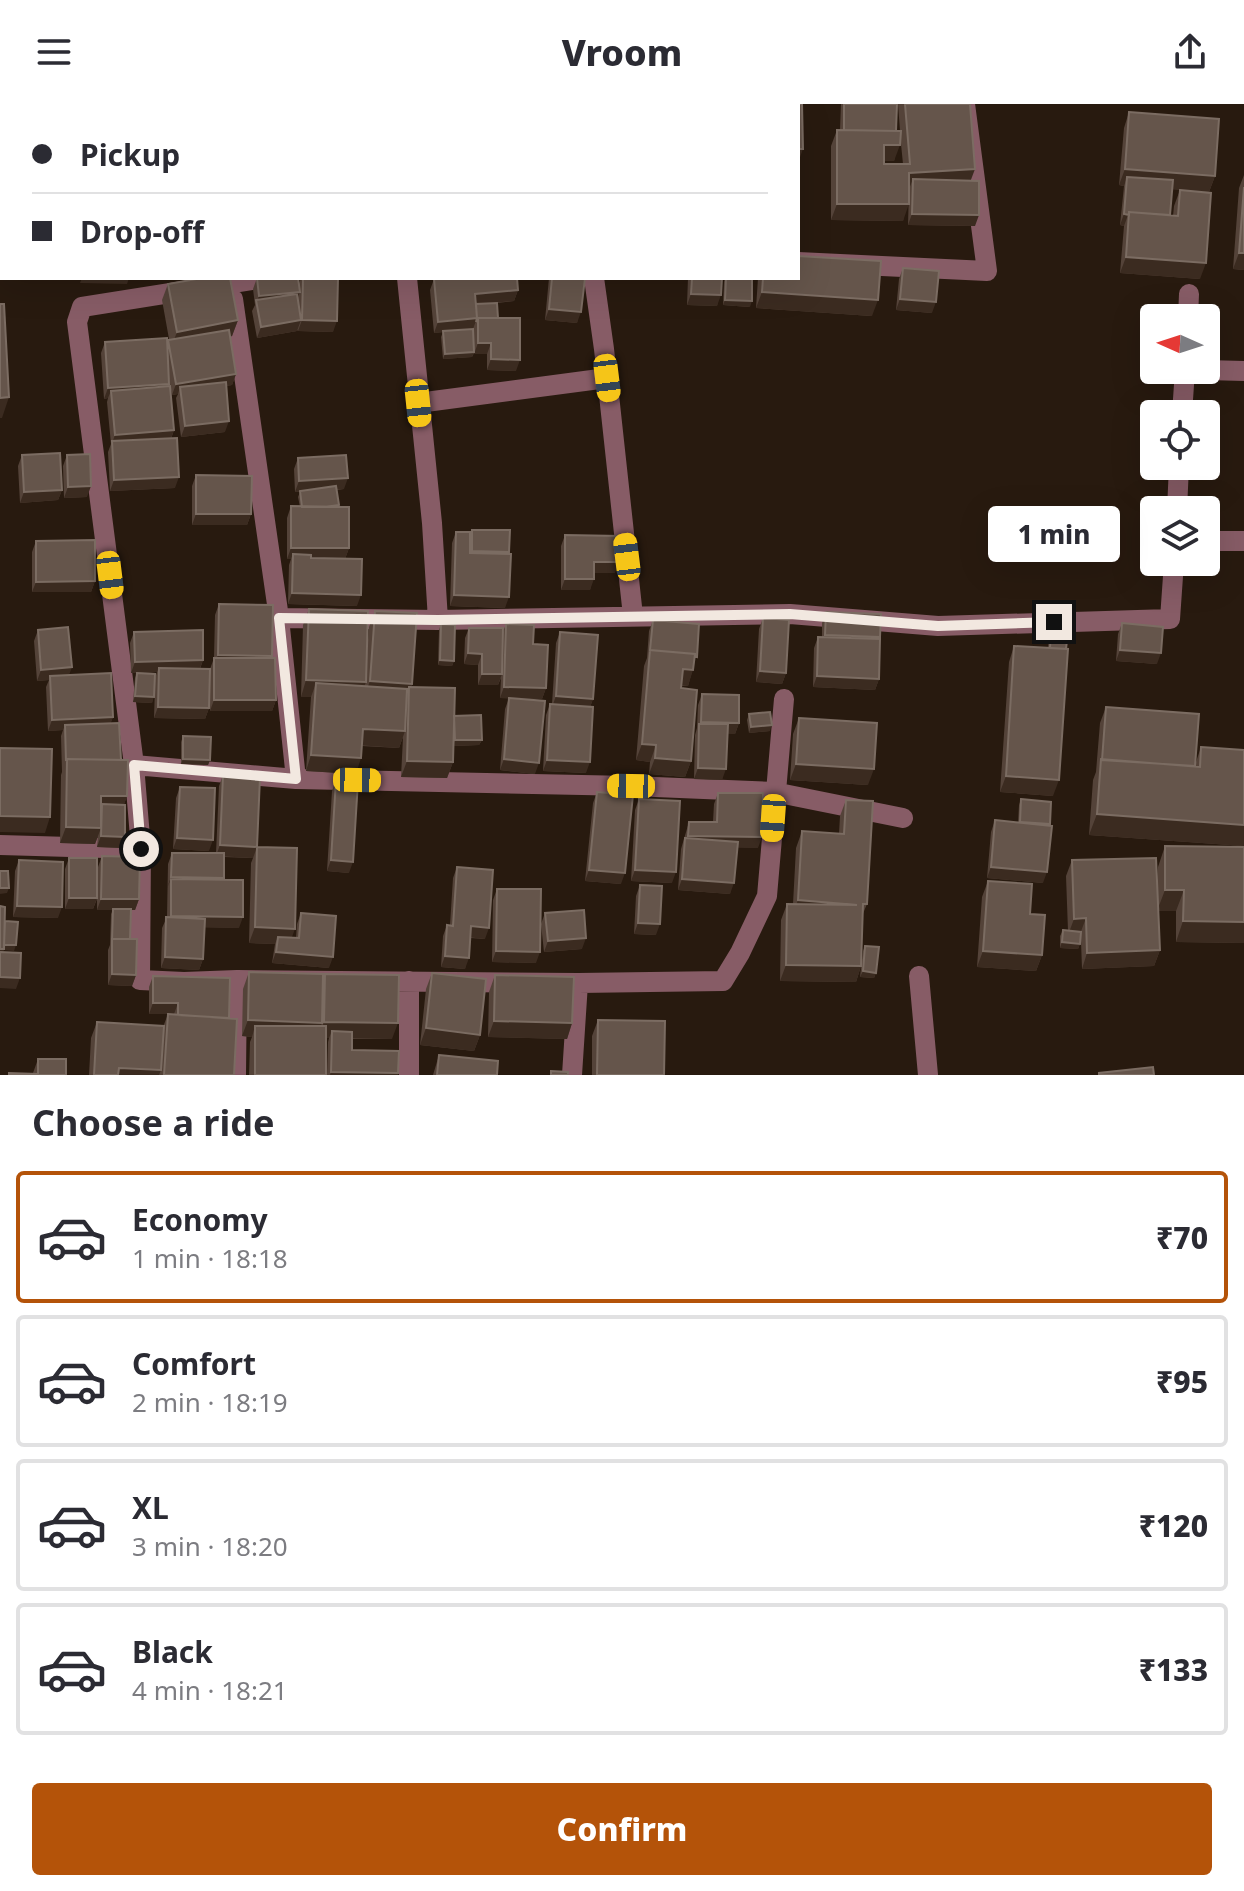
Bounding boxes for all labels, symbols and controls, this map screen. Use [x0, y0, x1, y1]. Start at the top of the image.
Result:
text: Vroom [562, 28, 682, 77]
icon: menu [32, 30, 76, 74]
icon: share [1168, 30, 1212, 74]
text: Pickup [80, 134, 180, 175]
text: Drop-off [80, 211, 204, 252]
north arrow [1140, 304, 1220, 384]
map controls [1140, 304, 1220, 576]
car [592, 353, 622, 403]
car [404, 378, 432, 428]
button: locate [1140, 400, 1220, 480]
button: layers [1140, 496, 1220, 576]
callout: 1 min [988, 506, 1120, 562]
text: 1 min [1018, 516, 1090, 552]
car [612, 532, 642, 582]
car [95, 550, 125, 600]
route end [1036, 604, 1072, 640]
car [333, 768, 381, 792]
car [607, 774, 655, 798]
car [759, 793, 787, 843]
route start [123, 831, 159, 867]
text: Choose a ride [32, 1098, 274, 1147]
text: Economy [132, 1199, 268, 1240]
icon: car [36, 1201, 108, 1273]
text: ₹70 [1156, 1217, 1208, 1258]
text: 1 min · 18:18 [132, 1240, 288, 1276]
text: Comfort [132, 1343, 256, 1384]
icon: car [36, 1345, 108, 1417]
text: ₹95 [1156, 1361, 1208, 1402]
text: 2 min · 18:19 [132, 1384, 288, 1420]
text: XL [132, 1487, 169, 1528]
icon: car [36, 1489, 108, 1561]
text: ₹120 [1139, 1505, 1208, 1546]
text: 3 min · 18:20 [132, 1528, 288, 1564]
text: Black [132, 1631, 213, 1672]
icon: car [36, 1633, 108, 1705]
text: ₹133 [1139, 1649, 1208, 1690]
text: 4 min · 18:21 [132, 1672, 288, 1708]
button: Confirm [32, 1783, 1212, 1875]

